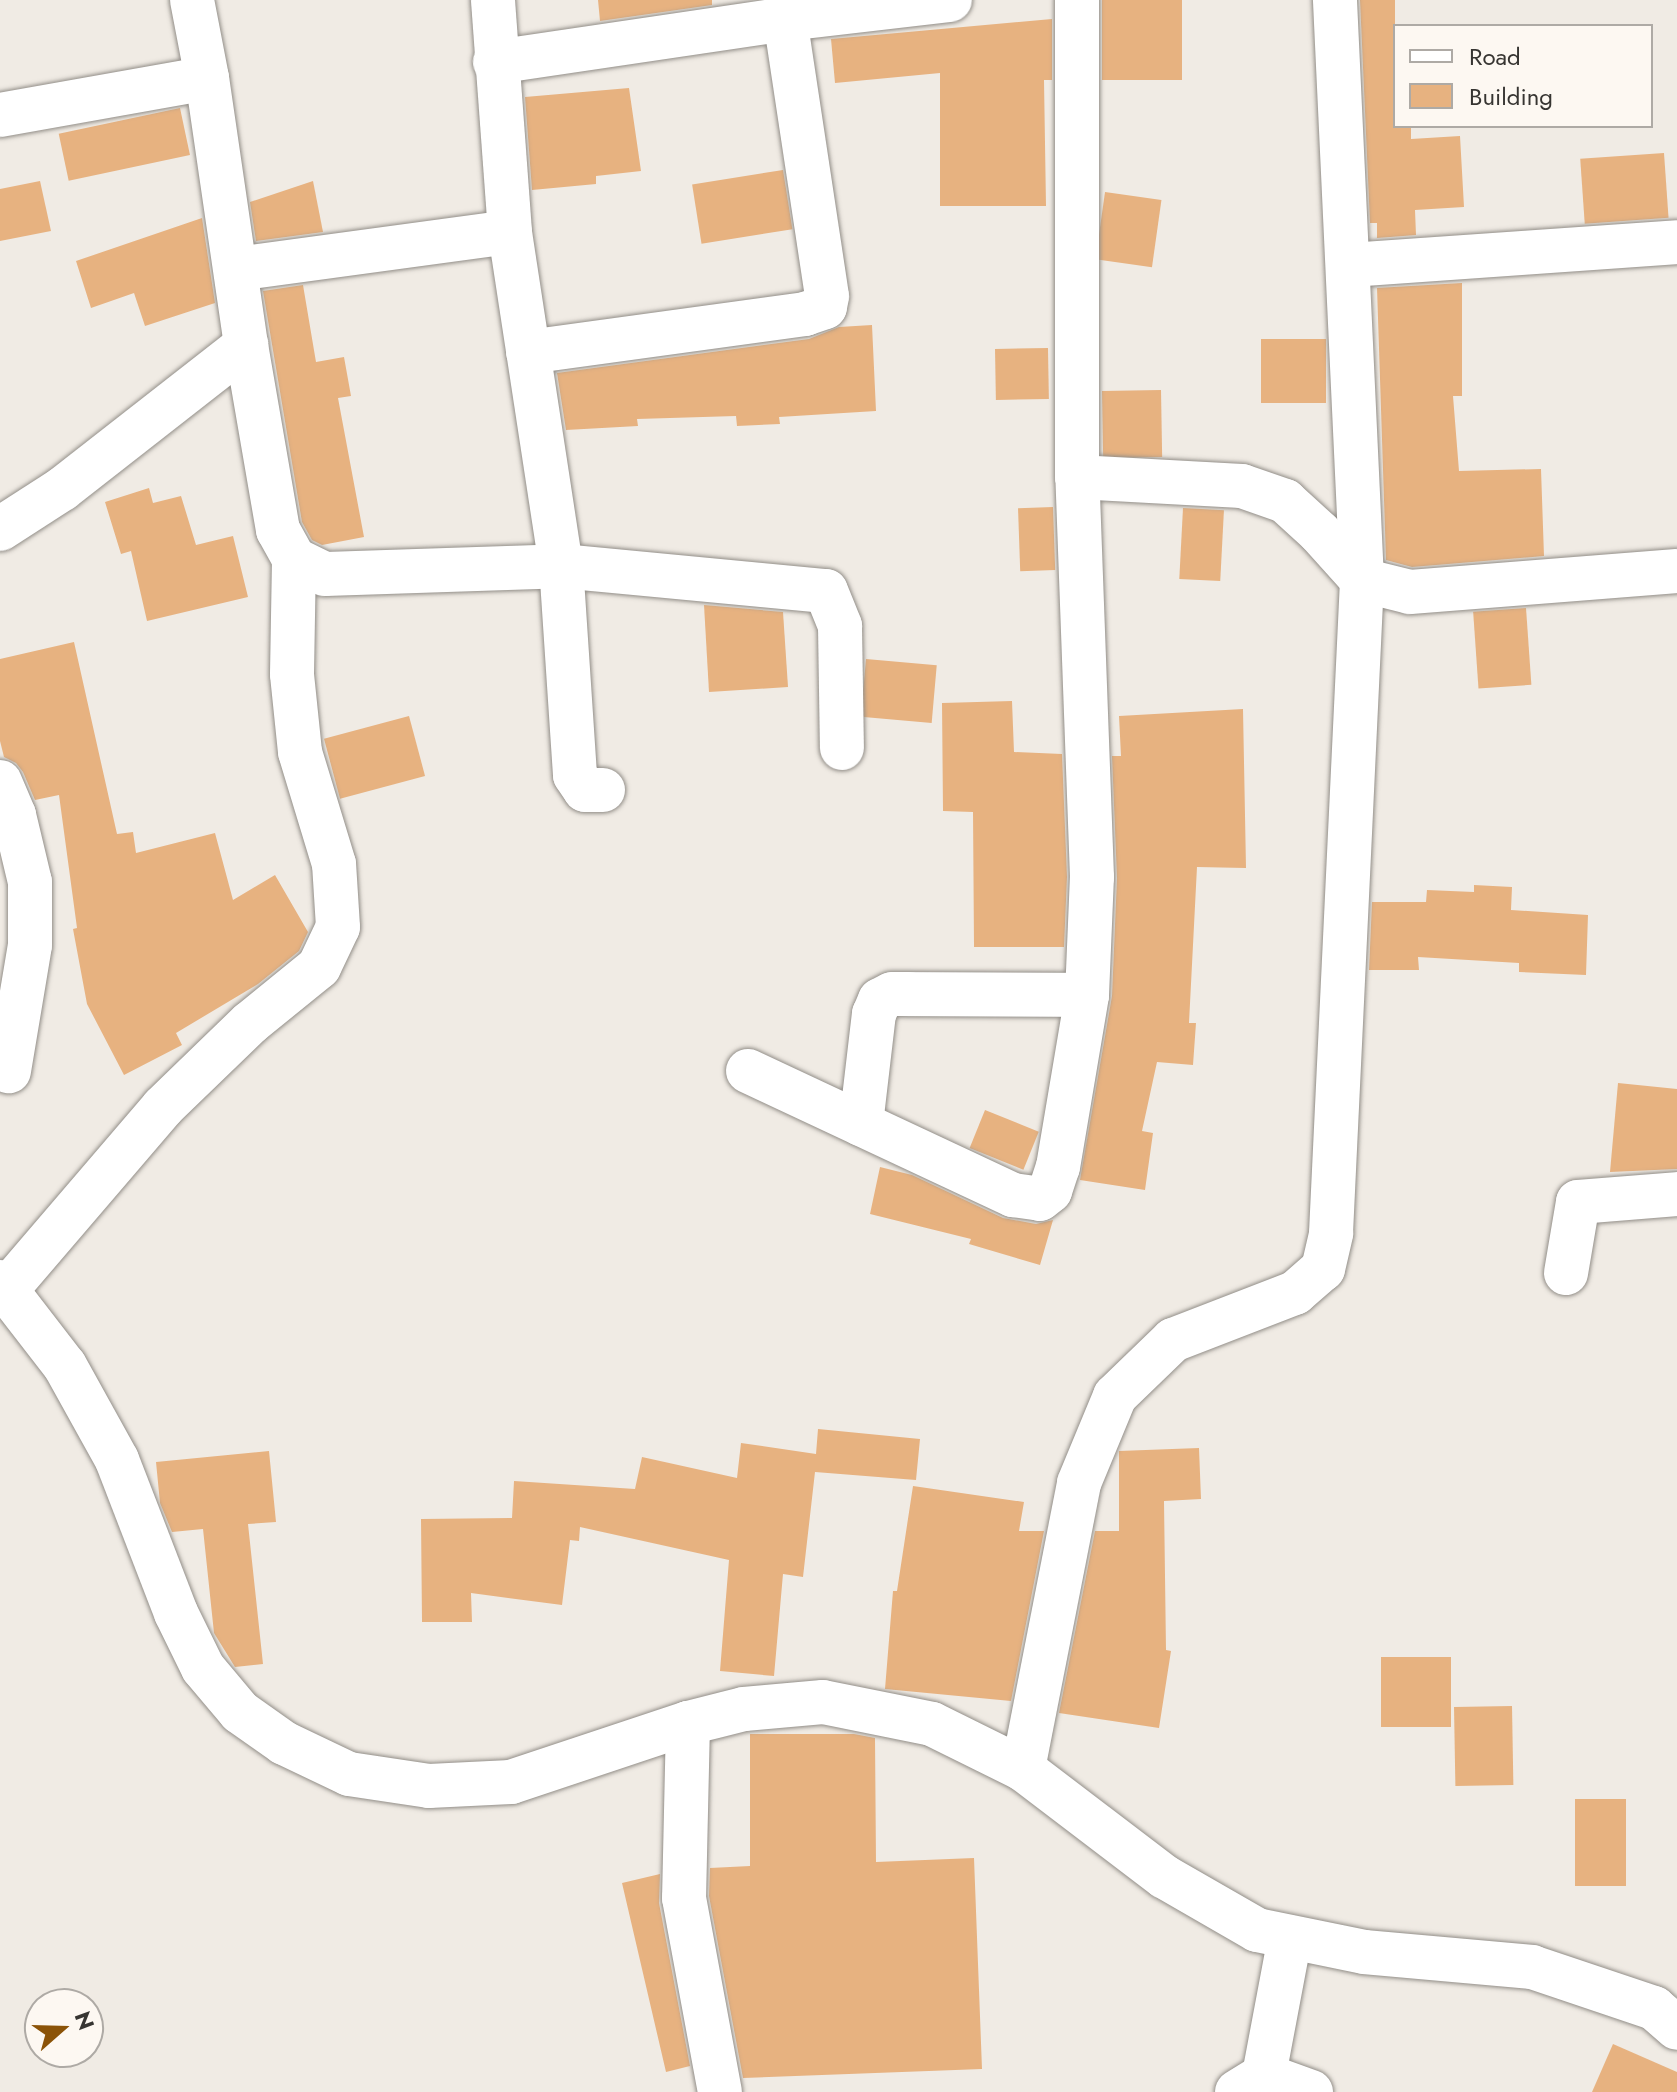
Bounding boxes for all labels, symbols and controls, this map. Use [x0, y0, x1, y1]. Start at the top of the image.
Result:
legend [1393, 24, 1653, 128]
text: Road [1469, 39, 1521, 74]
text: Building [1469, 79, 1553, 114]
north arrow [24, 1988, 104, 2068]
text: N [67, 2007, 103, 2034]

